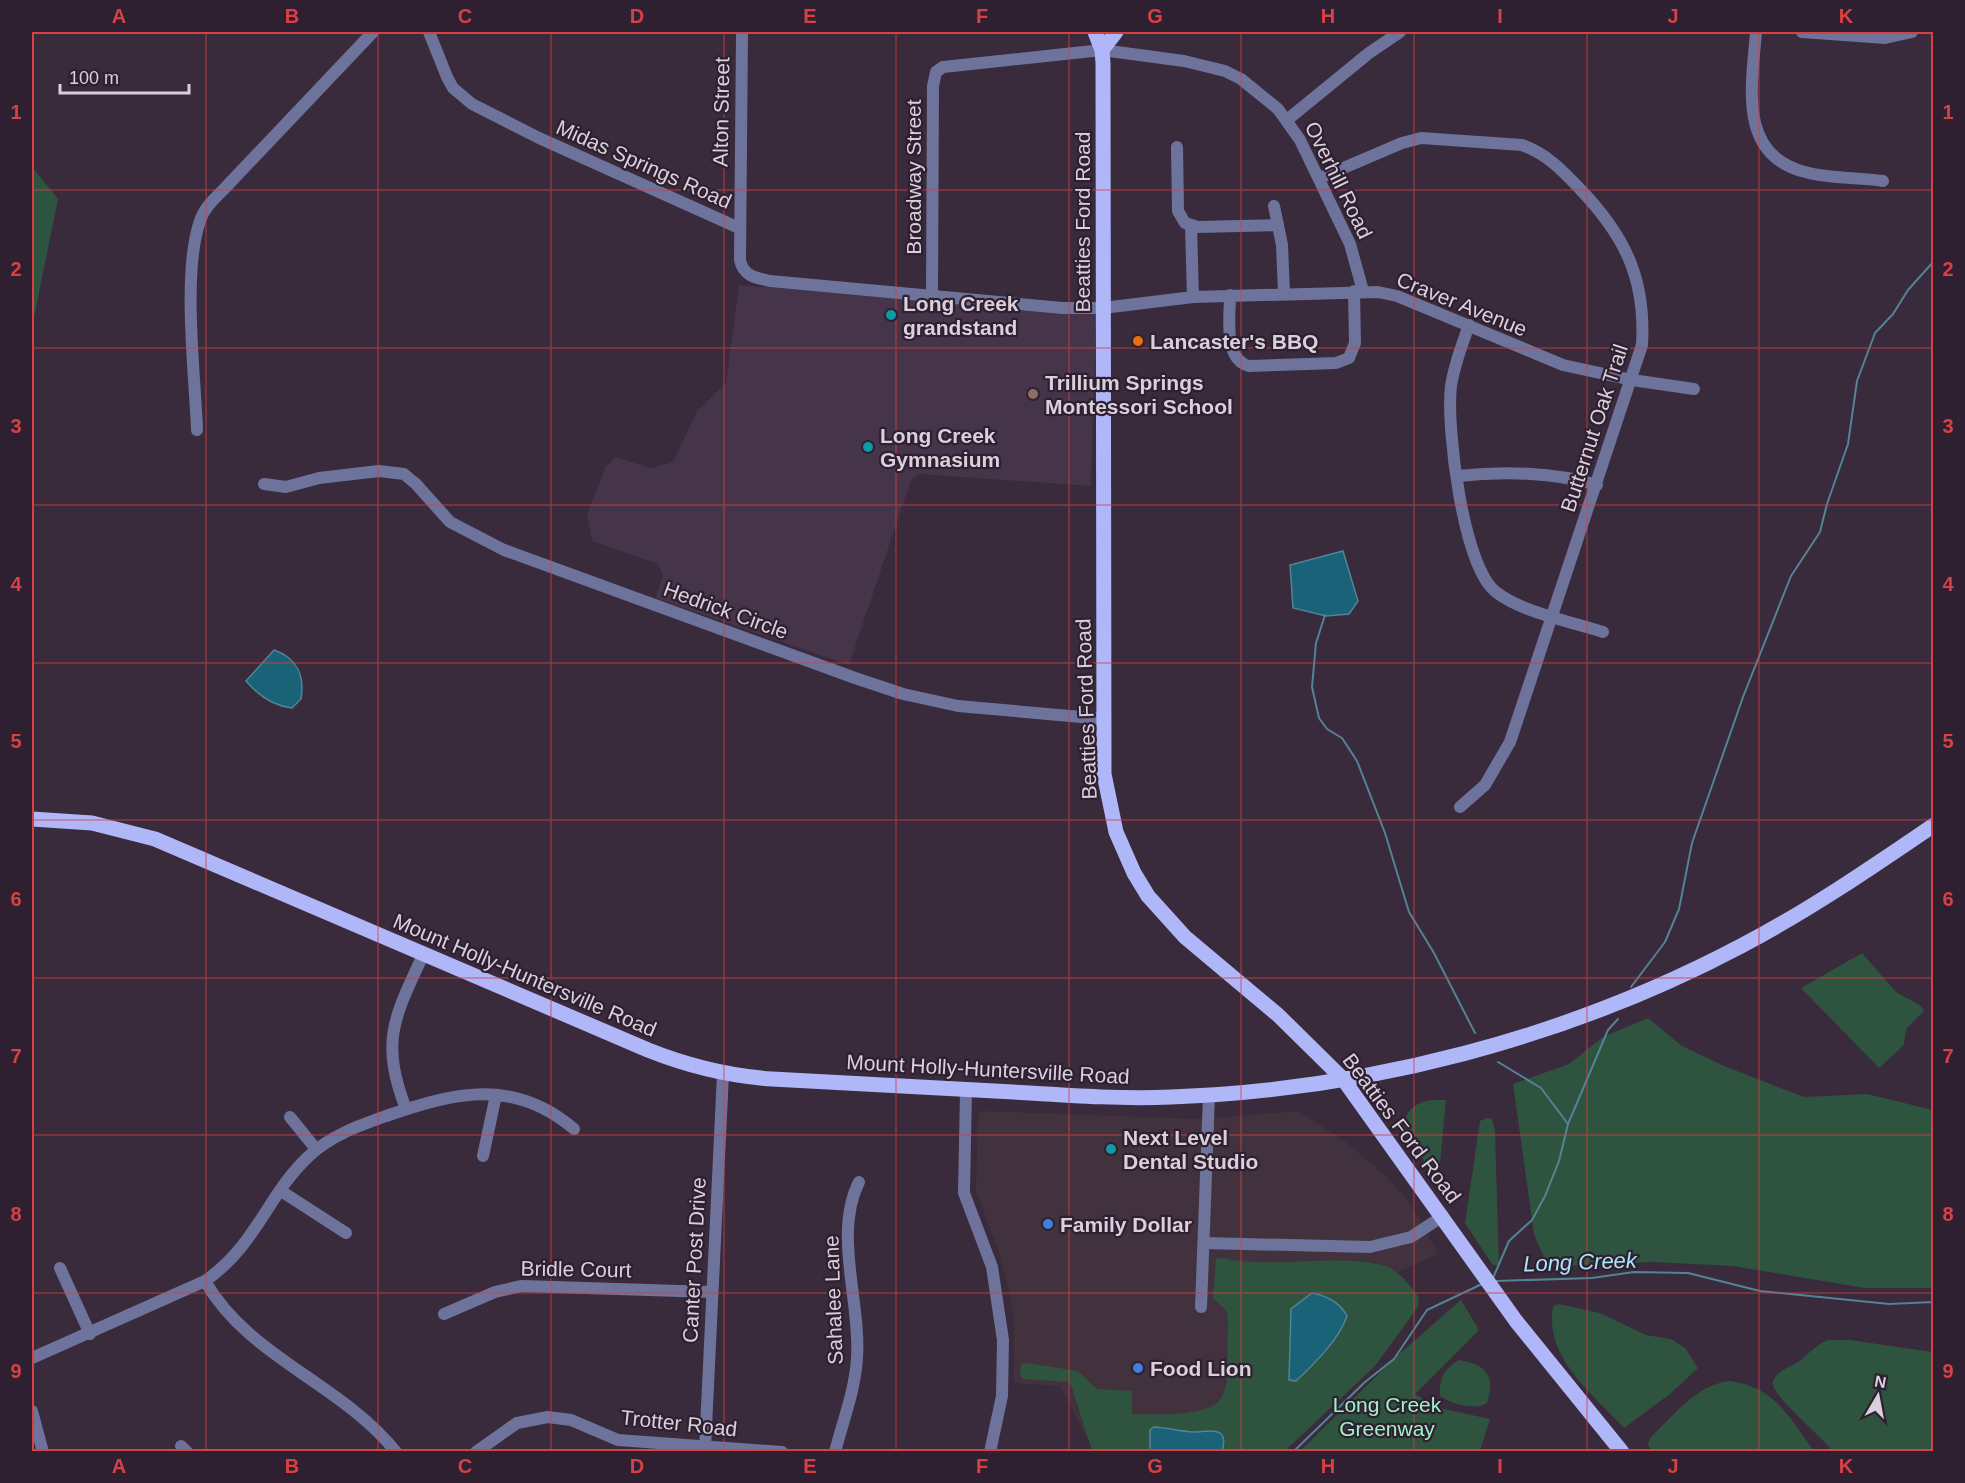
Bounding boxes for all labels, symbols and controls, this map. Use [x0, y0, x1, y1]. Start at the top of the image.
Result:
text: A [112, 5, 126, 27]
text: B [285, 5, 299, 27]
text: C [458, 5, 472, 27]
text: D [630, 5, 644, 27]
text: E [803, 5, 817, 27]
text: F [976, 5, 988, 27]
text: G [1147, 5, 1163, 27]
text: H [1321, 5, 1335, 27]
text: I [1497, 5, 1503, 27]
text: J [1667, 5, 1679, 27]
text: K [1839, 5, 1854, 27]
scale bar [60, 57, 189, 95]
street label: Alton Street [709, 57, 733, 167]
text: 100 m [69, 68, 119, 88]
street label: Broadway Street [902, 99, 925, 255]
text: 1 [10, 101, 22, 123]
text: 1 [1942, 101, 1954, 123]
street label: Midas Springs Road [553, 115, 735, 213]
street label: Overhill Road [1301, 118, 1377, 242]
street label: Beatties Ford Road [1071, 132, 1094, 312]
text: 2 [10, 258, 22, 280]
text: 2 [1942, 258, 1954, 280]
street label: Craver Avenue [1393, 267, 1531, 341]
place label: Long Creek grandstand [903, 292, 1019, 339]
marker: Long Creek grandstand [884, 308, 898, 322]
place label: Lancaster's BBQ [1150, 330, 1318, 353]
marker: Lancaster's BBQ [1131, 334, 1145, 348]
street label: Butternut Oak Trail [1556, 341, 1632, 515]
place label: Trillium Springs Montessori School [1045, 371, 1233, 418]
marker: Trillium Springs Montessori School [1026, 387, 1040, 401]
text: 3 [10, 415, 22, 437]
text: 3 [1942, 415, 1954, 437]
place label: Long Creek Gymnasium [880, 424, 1000, 471]
marker: Long Creek Gymnasium [861, 440, 875, 454]
text: 4 [10, 573, 22, 595]
text: 4 [1942, 573, 1954, 595]
street label: Hedrick Circle [661, 577, 791, 643]
street label: Beatties Ford Road [1071, 618, 1101, 800]
text: 5 [10, 730, 22, 752]
text: 5 [1942, 730, 1954, 752]
text: 6 [10, 888, 22, 910]
text: 6 [1942, 888, 1954, 910]
street label: Mount Holly-Huntersville Road [390, 909, 660, 1041]
text: 7 [10, 1045, 22, 1067]
text: 7 [1942, 1045, 1954, 1067]
street label: Beatties Ford Road [1338, 1049, 1466, 1207]
street label: Mount Holly-Huntersville Road [846, 1050, 1130, 1088]
place label: Next Level Dental Studio [1123, 1126, 1258, 1173]
marker: Next Level Dental Studio [1104, 1142, 1118, 1156]
street label: Canter Post Drive [678, 1177, 710, 1343]
text: 8 [10, 1203, 22, 1225]
text: 8 [1942, 1203, 1954, 1225]
place label: Family Dollar [1060, 1213, 1192, 1236]
marker: Family Dollar [1041, 1217, 1055, 1231]
street label: Sahalee Lane [819, 1235, 847, 1365]
water label: Long Creek [1523, 1247, 1638, 1276]
street label: Bridle Court [520, 1257, 632, 1281]
place label: Food Lion [1150, 1357, 1251, 1380]
text: 9 [10, 1360, 22, 1382]
text: 9 [1942, 1360, 1954, 1382]
marker: Food Lion [1131, 1361, 1145, 1375]
north arrow [1848, 1366, 1908, 1426]
text: N [1873, 1372, 1888, 1391]
park label: Long Creek Greenway [1333, 1393, 1442, 1440]
street label: Trotter Road [620, 1405, 738, 1441]
text: A [112, 1455, 126, 1477]
text: B [285, 1455, 299, 1477]
text: C [458, 1455, 472, 1477]
text: D [630, 1455, 644, 1477]
text: E [803, 1455, 817, 1477]
text: F [976, 1455, 988, 1477]
text: G [1147, 1455, 1163, 1477]
text: H [1321, 1455, 1335, 1477]
text: I [1497, 1455, 1503, 1477]
text: J [1667, 1455, 1679, 1477]
text: K [1839, 1455, 1854, 1477]

